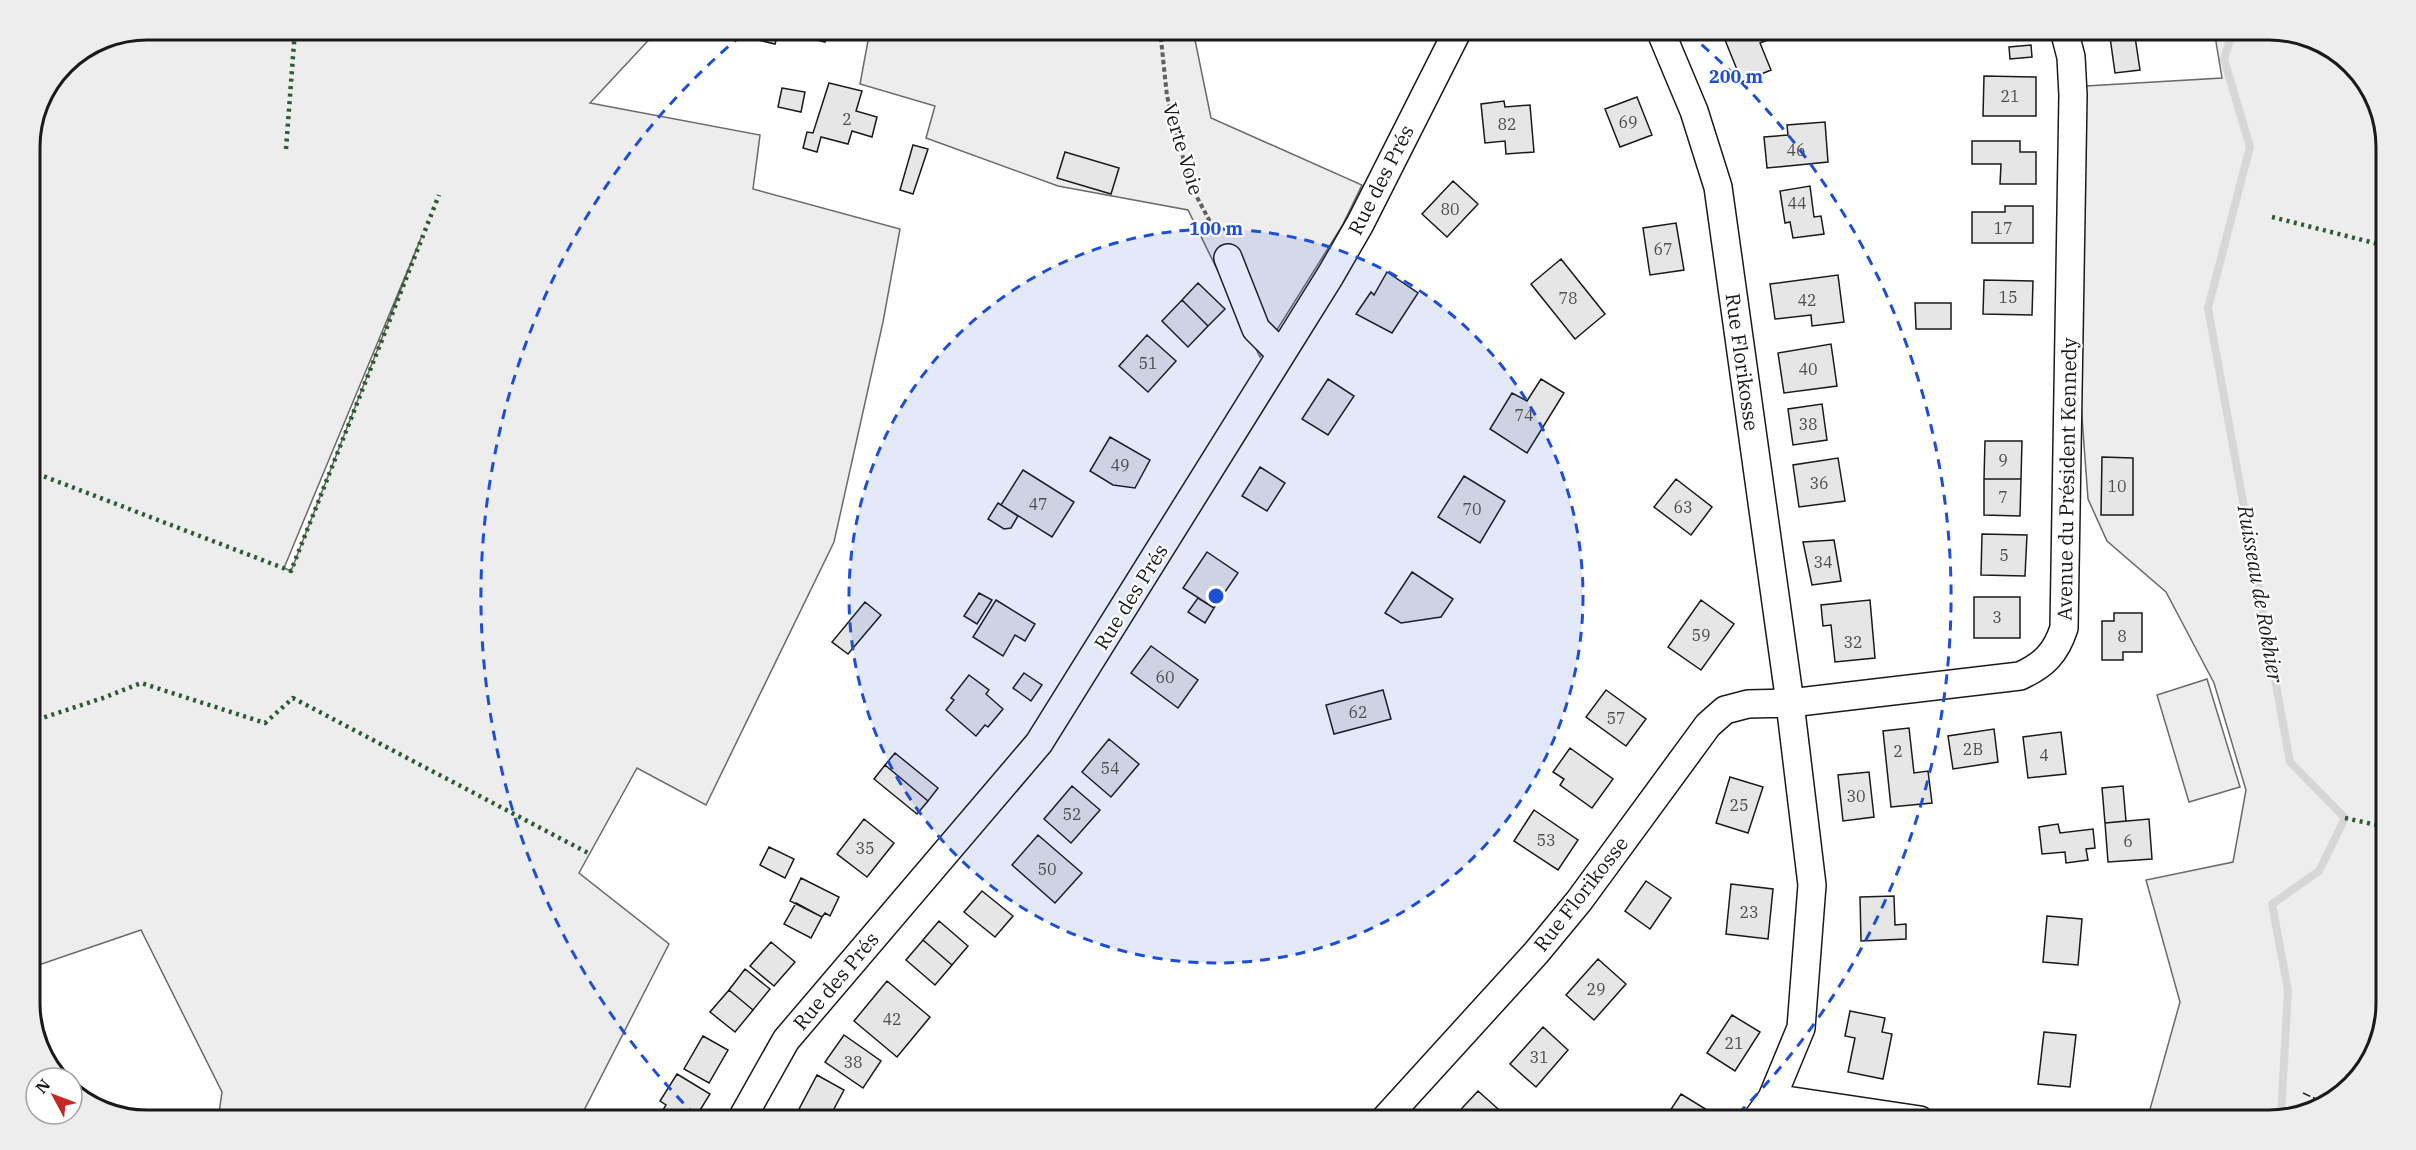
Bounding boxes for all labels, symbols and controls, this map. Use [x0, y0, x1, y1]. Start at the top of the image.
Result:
text: 200 m [1709, 65, 1764, 88]
house number: 21 [2000, 86, 2020, 106]
street label: Verte Voie [1157, 100, 1210, 198]
house number: 2 [842, 109, 852, 129]
house number: 69 [1618, 112, 1638, 132]
house number: 82 [1497, 114, 1517, 134]
street label: Rue des Prés [1341, 120, 1420, 239]
house number: 46 [1786, 140, 1806, 160]
house number: 44 [1787, 193, 1807, 213]
house number: 80 [1440, 199, 1460, 219]
text: 100 m [1189, 217, 1244, 240]
house number: 17 [1993, 218, 2013, 238]
house number: 67 [1653, 239, 1673, 259]
house number: 15 [1998, 287, 2018, 307]
house number: 78 [1558, 288, 1578, 308]
house number: 42 [1797, 290, 1817, 310]
street label: Rue Florikosse [1719, 291, 1766, 433]
street label: Avenue du Président Kennedy [2051, 337, 2082, 621]
house number: 51 [1138, 353, 1158, 373]
house number: 40 [1798, 359, 1818, 379]
house number: 74 [1514, 405, 1534, 425]
house number: 38 [1798, 414, 1818, 434]
house number: 9 [1998, 450, 2008, 470]
house number: 49 [1110, 455, 1130, 475]
house number: 36 [1809, 473, 1829, 493]
house number: 10 [2107, 476, 2127, 496]
house number: 7 [1998, 487, 2008, 507]
house number: 47 [1028, 494, 1048, 514]
house number: 63 [1673, 497, 1693, 517]
house number: 70 [1462, 499, 1482, 519]
water label: Ruisseau de Rokhier [2231, 502, 2290, 685]
street label: Rue des Prés [1087, 539, 1174, 655]
house number: 5 [1999, 545, 2009, 565]
house number: 34 [1813, 552, 1833, 572]
centre of rings [1206, 586, 1226, 606]
house number: 3 [1992, 607, 2002, 627]
house number: 59 [1691, 625, 1711, 645]
house number: 8 [2117, 626, 2127, 646]
house number: 32 [1843, 632, 1863, 652]
house number: 60 [1155, 667, 1175, 687]
house number: 62 [1348, 702, 1368, 722]
house number: 57 [1606, 708, 1626, 728]
house number: 2B [1963, 739, 1983, 759]
house number: 2 [1893, 741, 1903, 761]
house number: 4 [2039, 745, 2049, 765]
house number: 54 [1100, 758, 1120, 778]
house number: 30 [1846, 786, 1866, 806]
house number: 25 [1729, 795, 1749, 815]
house number: 52 [1062, 804, 1082, 824]
house number: 53 [1536, 830, 1556, 850]
street label: Rue Florikosse [1527, 831, 1634, 957]
house number: 6 [2123, 831, 2133, 851]
house number: 35 [855, 838, 875, 858]
house number: 50 [1037, 859, 1057, 879]
house number: 23 [1739, 902, 1759, 922]
street label: Rue des Prés [787, 926, 885, 1035]
house number: 29 [1586, 979, 1606, 999]
house number: 42 [882, 1009, 902, 1029]
house number: 21 [1724, 1033, 1744, 1053]
house number: 31 [1529, 1047, 1549, 1067]
house number: 38 [843, 1052, 863, 1072]
north arrow [24, 1066, 84, 1126]
text: N [31, 1075, 54, 1097]

